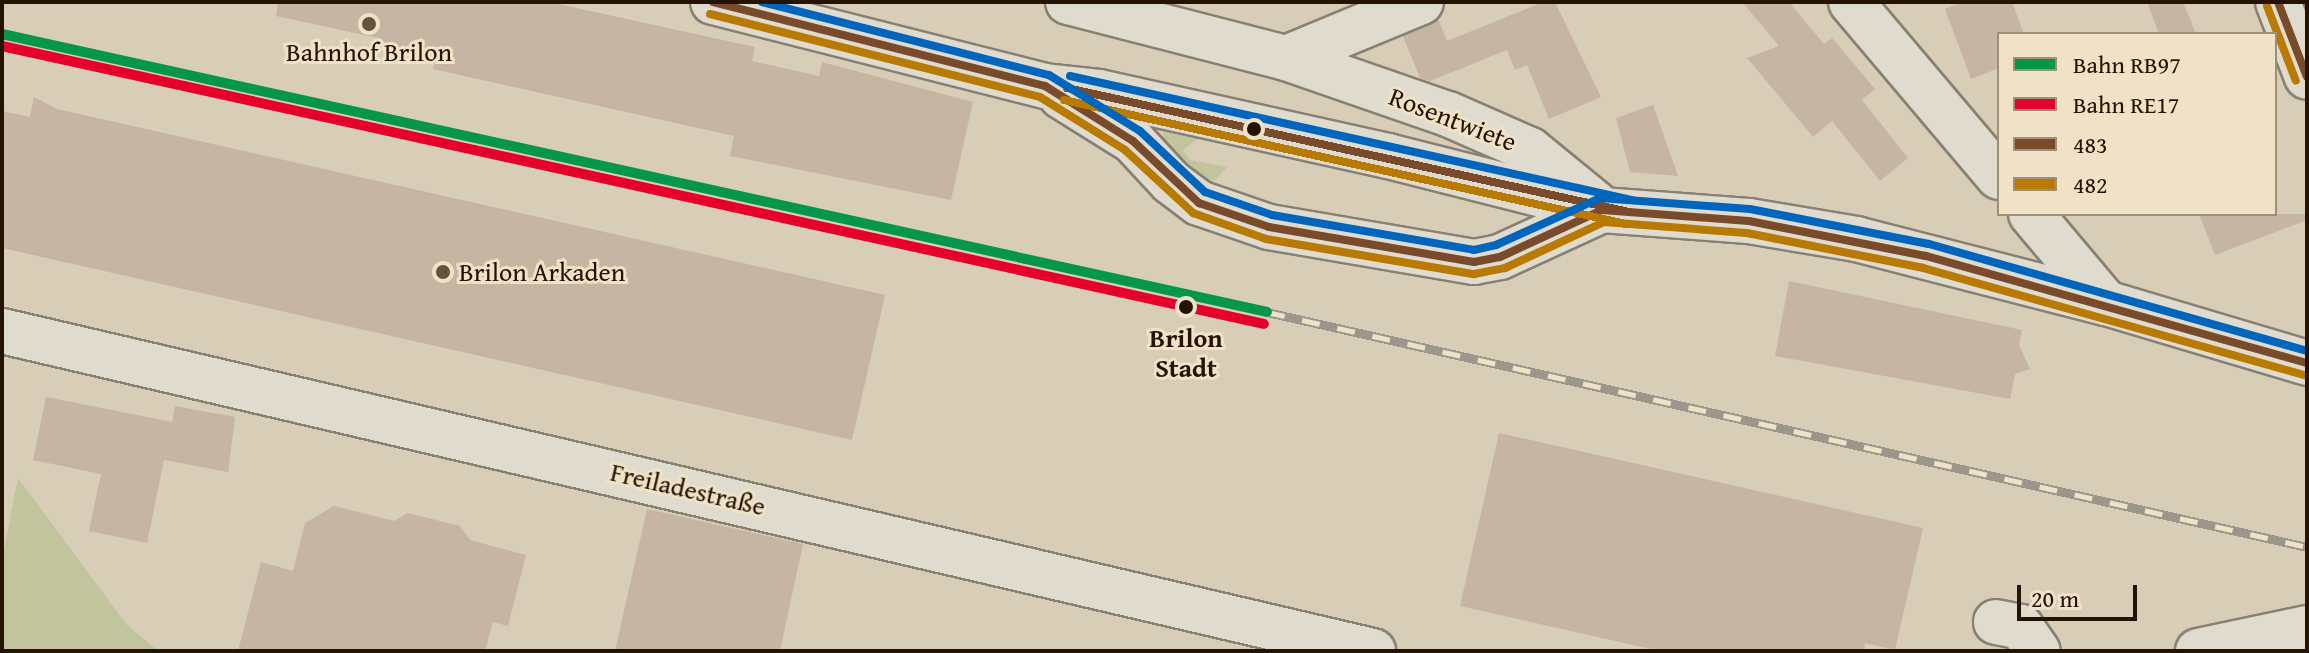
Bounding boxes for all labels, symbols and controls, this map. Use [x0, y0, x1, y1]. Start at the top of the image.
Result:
marker: Bahnhof Brilon [360, 15, 378, 33]
legend [1997, 32, 2277, 216]
place label: Bahnhof Brilon [286, 36, 452, 68]
text: Bahn RB97 [2073, 47, 2181, 82]
street label: Rosentwiete [1385, 80, 1521, 158]
text: Bahn RE17 [2073, 87, 2179, 122]
unlabelled marker [1246, 121, 1262, 137]
text: 483 [2073, 127, 2108, 162]
text: 482 [2073, 167, 2108, 202]
place label: Brilon Arkaden [459, 256, 625, 288]
marker: Brilon Arkaden [434, 263, 452, 281]
marker: Brilon Stadt [1174, 295, 1198, 319]
place label: Brilon Stadt [1149, 322, 1223, 384]
street label: Freiladestraße [608, 456, 768, 522]
scale bar [2021, 569, 2141, 619]
text: 20 m [2031, 581, 2079, 616]

